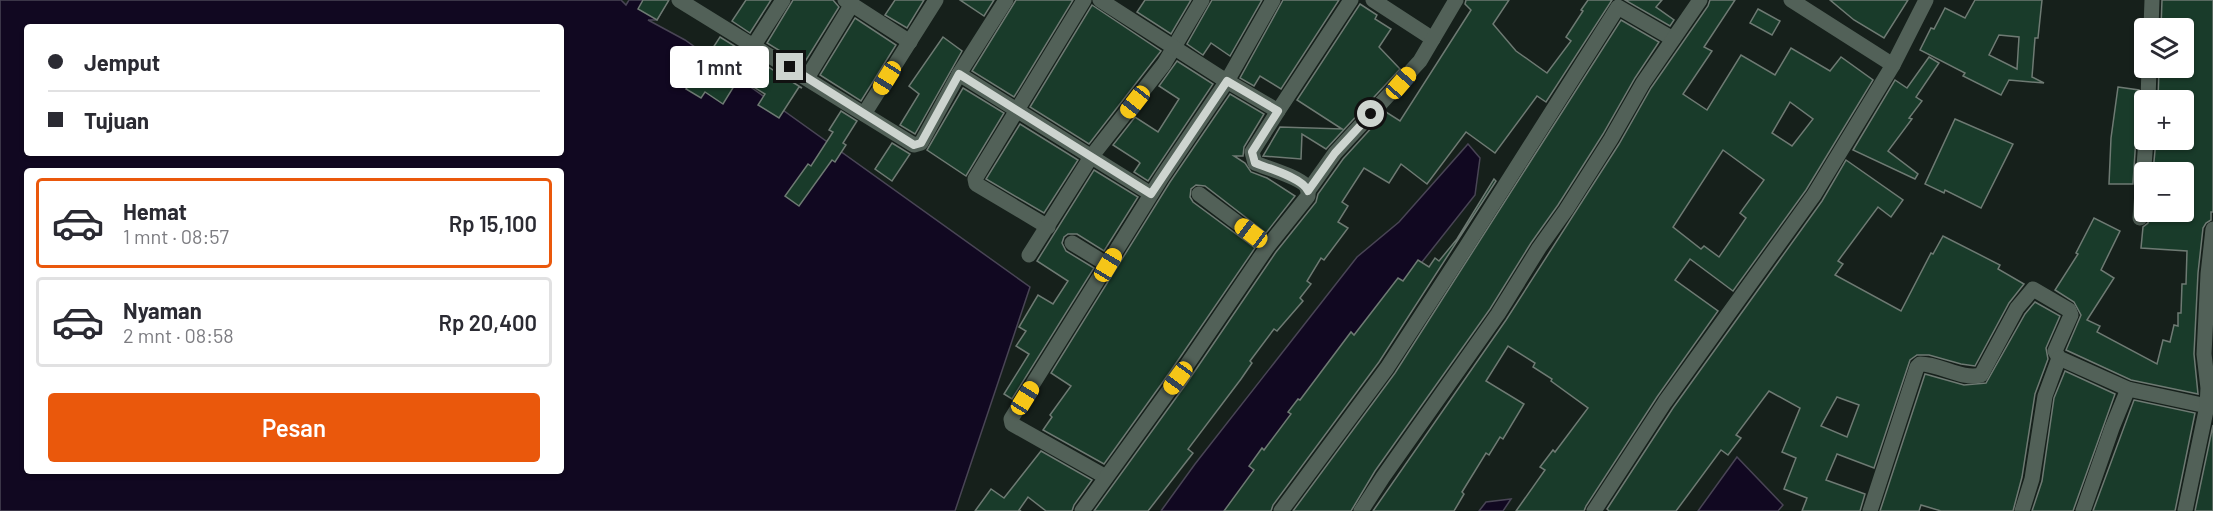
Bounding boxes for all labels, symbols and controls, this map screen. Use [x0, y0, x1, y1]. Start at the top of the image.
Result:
map controls [2134, 18, 2194, 222]
button: layers [2134, 18, 2194, 78]
callout: 1 mnt [670, 46, 769, 88]
text: Jemput [84, 49, 160, 75]
route end [776, 53, 803, 80]
text: 1 mnt [697, 55, 743, 79]
car [870, 58, 904, 98]
car [1382, 64, 1420, 102]
car [1117, 82, 1153, 122]
button: + [2134, 90, 2194, 150]
route start [1357, 100, 1384, 127]
text: Tujuan [84, 107, 149, 133]
button: − [2134, 162, 2194, 222]
icon: car [51, 196, 105, 250]
text: Hemat [123, 198, 187, 224]
text: Rp 15,100 [449, 210, 537, 236]
car [1231, 215, 1271, 251]
text: 1 mnt · 08:57 [123, 224, 229, 248]
car [1091, 245, 1125, 285]
icon: car [51, 295, 105, 349]
text: Nyaman [123, 297, 202, 323]
text: Rp 20,400 [438, 309, 537, 335]
text: 2 mnt · 08:58 [123, 323, 234, 347]
car [1160, 358, 1196, 398]
car [1008, 378, 1042, 418]
button: Pesan [48, 393, 540, 462]

